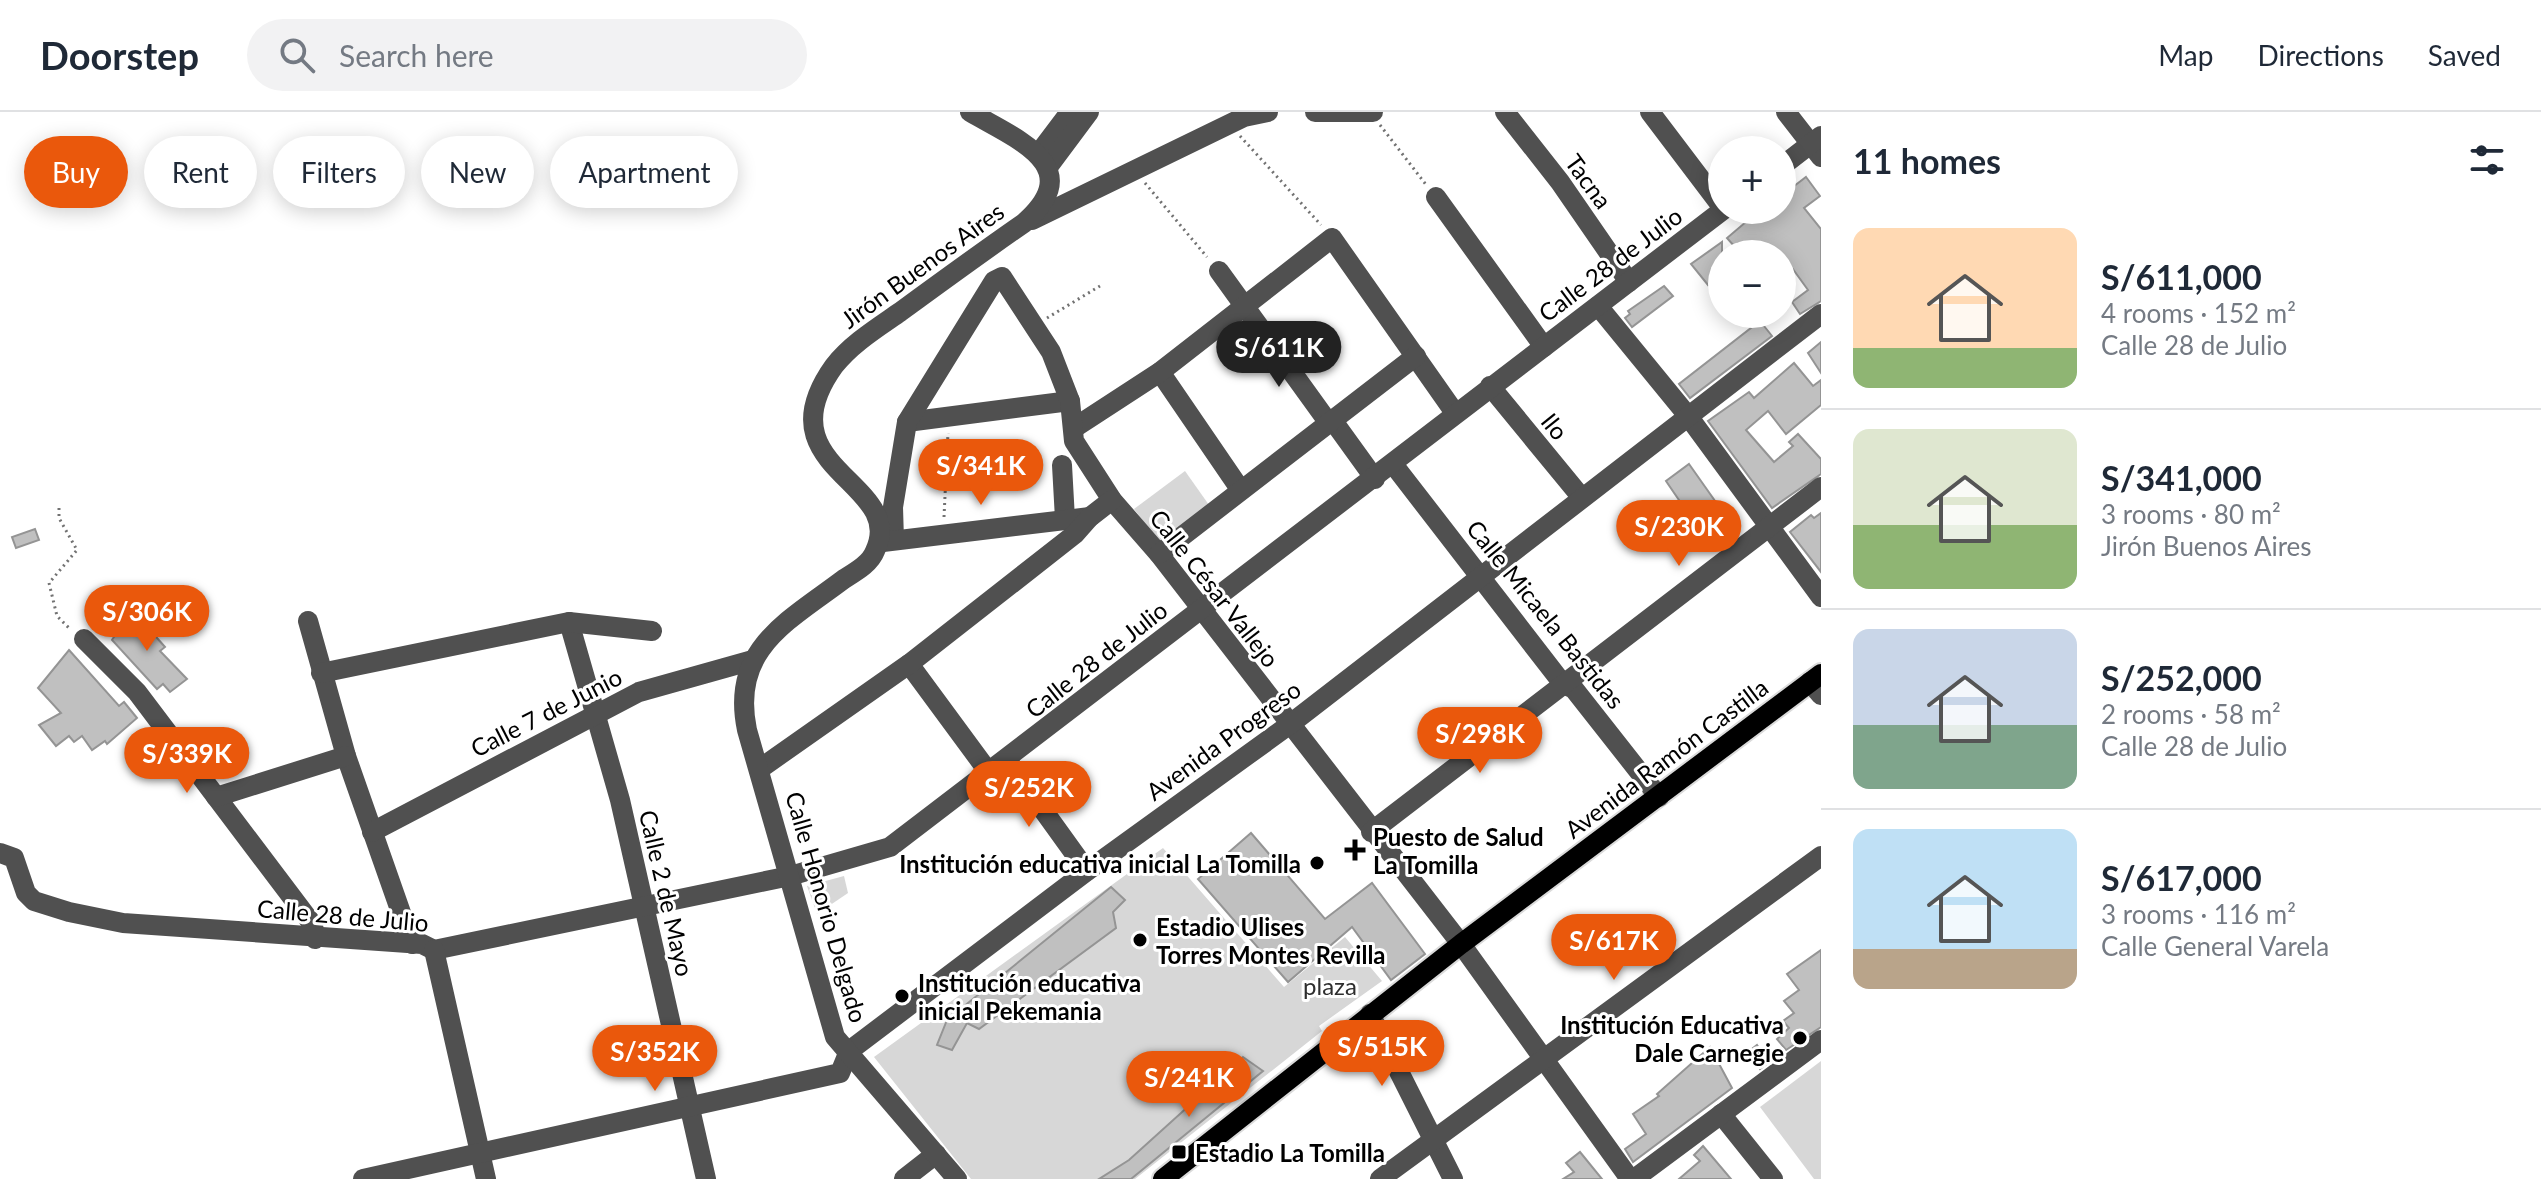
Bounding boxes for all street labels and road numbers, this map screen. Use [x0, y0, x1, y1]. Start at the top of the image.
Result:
street label: Tacna [1560, 148, 1618, 214]
street label: Jirón Buenos Aires [835, 196, 1009, 334]
street label: Calle 28 de Julio [1533, 201, 1687, 327]
street label: Ilo [1536, 407, 1574, 445]
street label: Calle César Vallejo [1144, 503, 1286, 673]
street label: Calle Micaela Bastidas [1461, 514, 1631, 714]
street label: Calle 28 de Julio [1019, 595, 1173, 723]
street label: Calle 7 de Junio [466, 661, 626, 763]
street label: Avenida Ramón Castilla [1559, 672, 1773, 844]
street label: Avenida Progreso [1140, 674, 1306, 806]
street label: Calle Honorio Delgado [780, 788, 874, 1026]
street label: Calle 2 de Mayo [634, 807, 700, 979]
street label: Calle 28 de Julio [256, 893, 430, 937]

